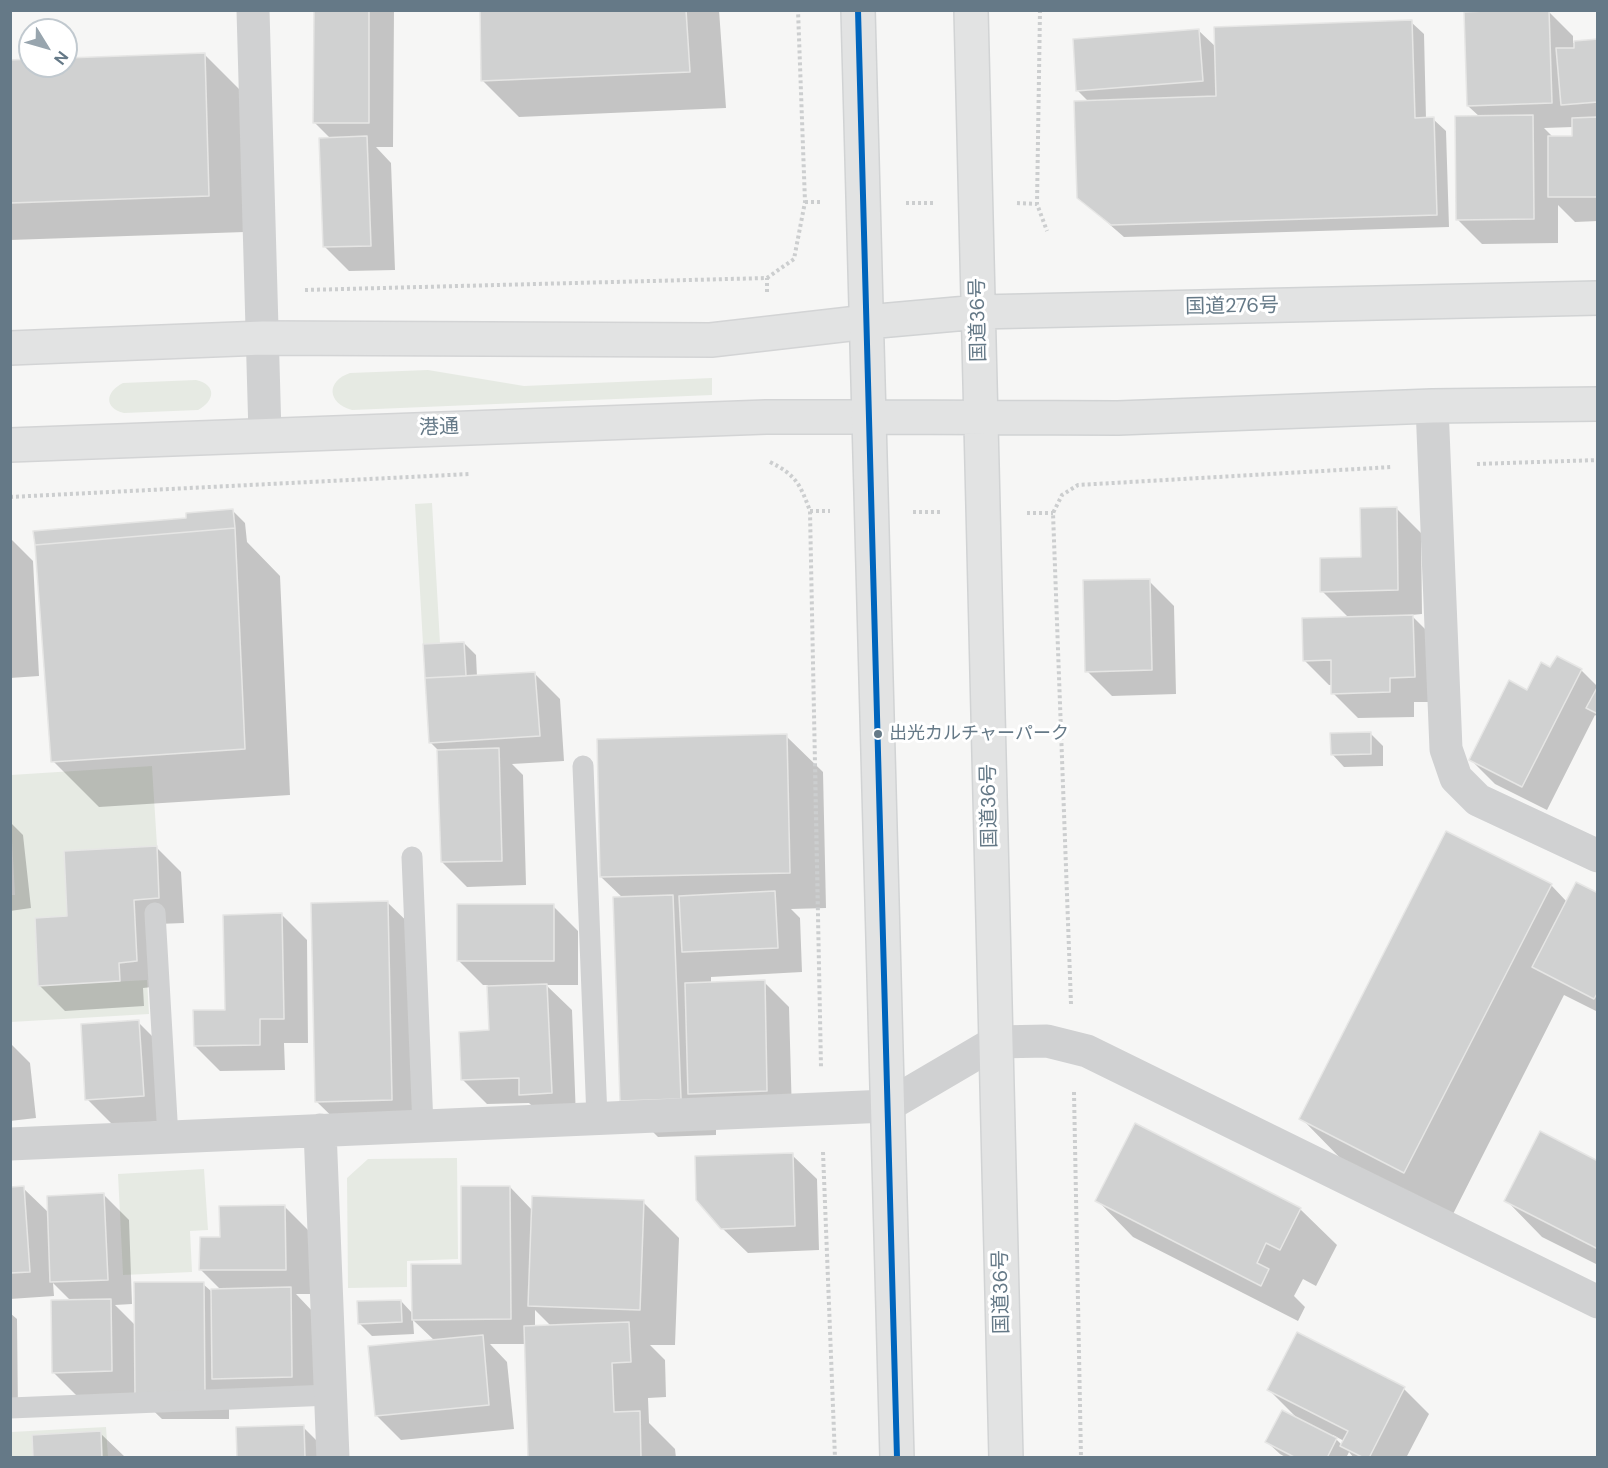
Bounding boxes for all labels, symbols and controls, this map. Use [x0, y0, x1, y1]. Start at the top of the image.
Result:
north arrow [18, 18, 78, 78]
text: N [49, 47, 73, 69]
street label: 国道36号 [966, 278, 992, 362]
street label: 国道276号 [1185, 294, 1279, 320]
street label: 港通 [419, 415, 459, 441]
place label: 出光カルチャーパーク [889, 723, 1069, 745]
marker: 出光カルチャーパーク [872, 728, 884, 740]
street label: 国道36号 [977, 764, 1003, 848]
street label: 国道36号 [989, 1250, 1015, 1334]

